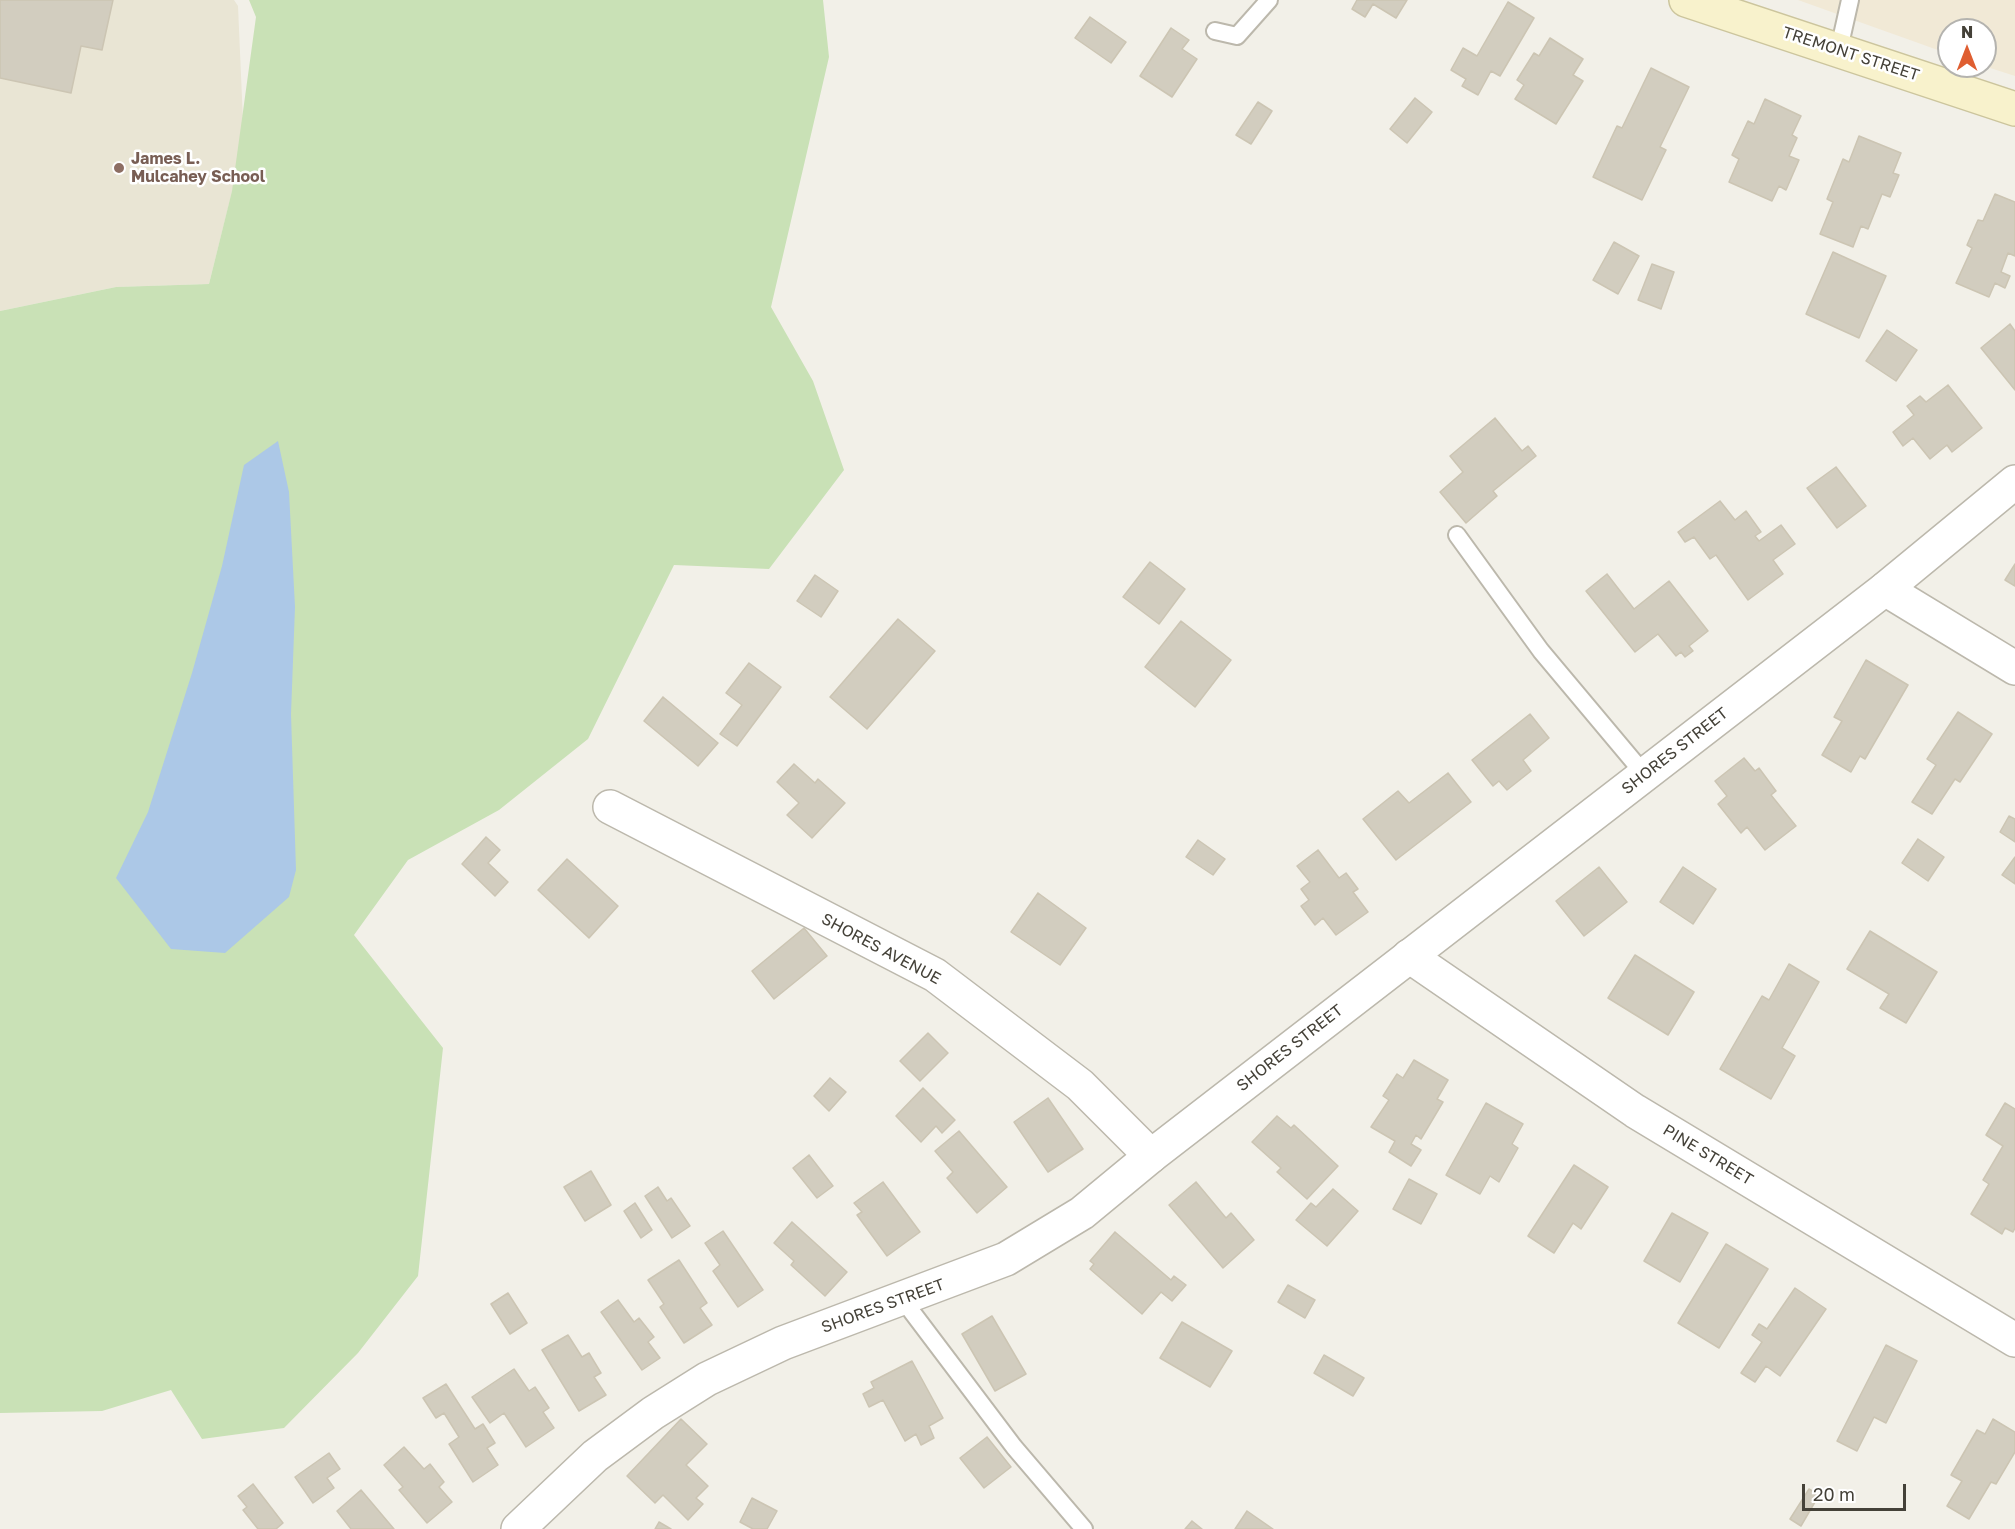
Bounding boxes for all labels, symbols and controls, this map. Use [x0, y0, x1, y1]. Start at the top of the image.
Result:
north arrow [1937, 18, 1997, 78]
text: N [1961, 22, 1973, 42]
street label: TREMONT STREET [1780, 23, 1922, 85]
place label: James L. Mulcahey School [131, 149, 265, 187]
marker: James L. Mulcahey School [112, 161, 126, 175]
street label: SHORES STREET [1618, 704, 1732, 798]
street label: SHORES AVENUE [818, 909, 944, 989]
street label: SHORES STREET [1233, 1001, 1347, 1095]
street label: PINE STREET [1659, 1121, 1757, 1189]
street label: SHORES STREET [819, 1275, 947, 1337]
scale bar [1805, 1472, 1908, 1510]
text: 20 m [1813, 1483, 1855, 1505]

